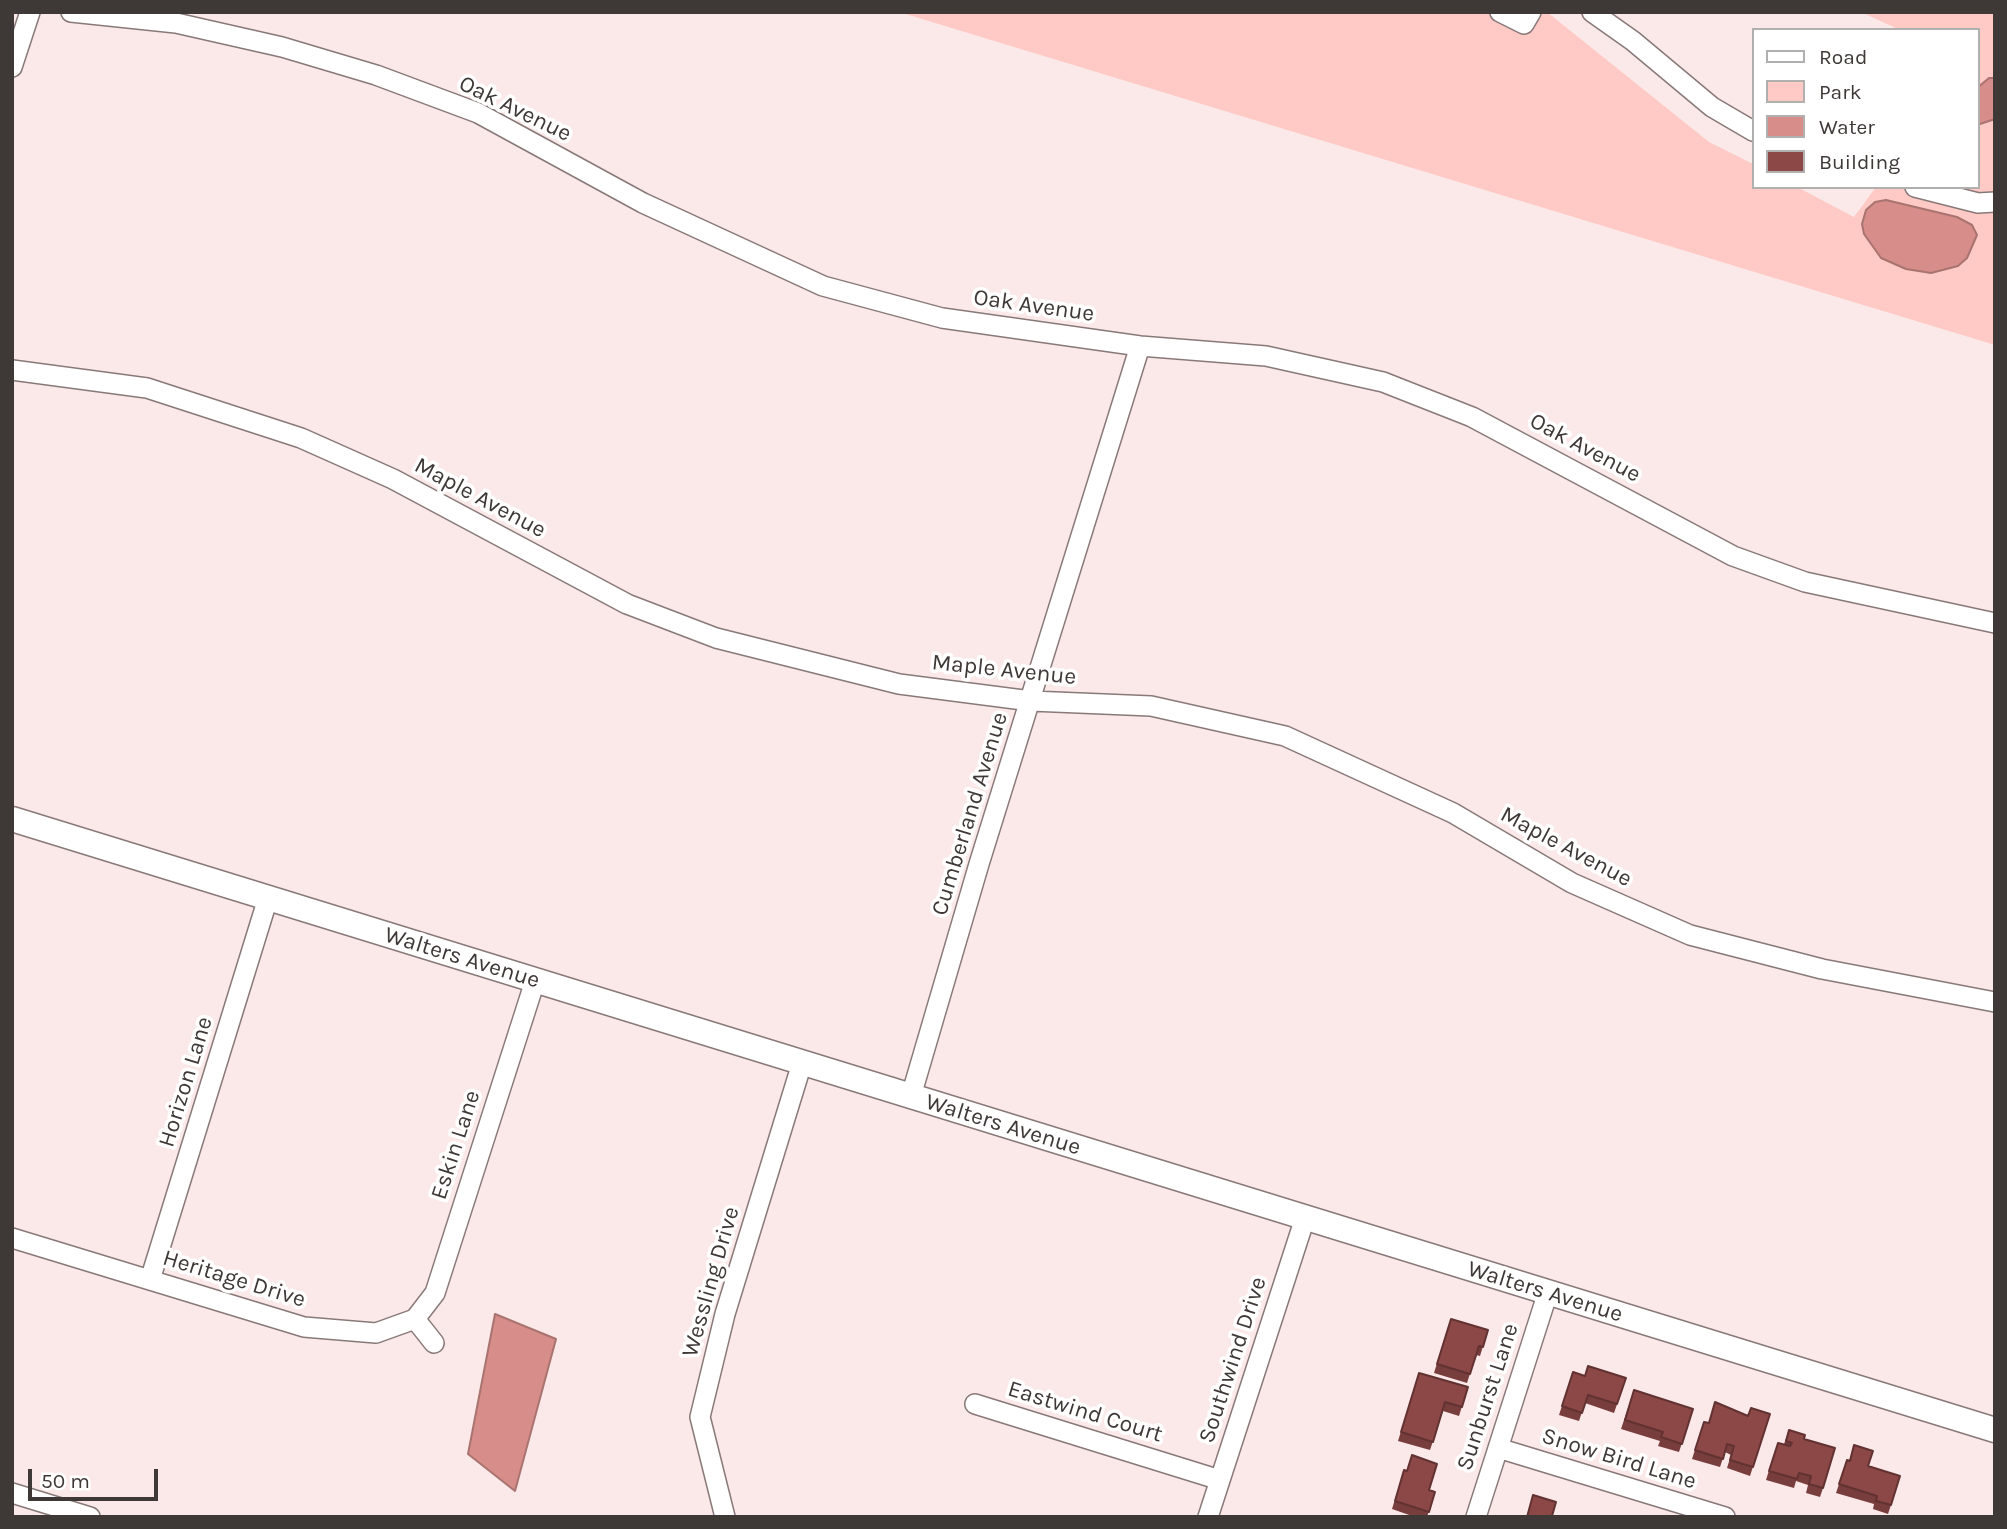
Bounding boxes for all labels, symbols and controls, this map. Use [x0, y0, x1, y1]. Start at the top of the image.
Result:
legend [1752, 28, 1979, 189]
text: Road [1819, 45, 1867, 69]
street label: Oak Avenue [454, 70, 576, 148]
text: Park [1819, 80, 1862, 104]
text: Water [1819, 115, 1875, 139]
text: Building [1819, 150, 1900, 174]
street label: Oak Avenue [972, 284, 1096, 328]
street label: Oak Avenue [1525, 407, 1645, 489]
street label: Maple Avenue [410, 452, 550, 544]
street label: Maple Avenue [930, 649, 1078, 691]
street label: Cumberland Avenue [926, 709, 1014, 919]
street label: Maple Avenue [1496, 801, 1636, 893]
street label: Walters Avenue [381, 921, 543, 995]
street label: Horizon Lane [153, 1013, 219, 1151]
street label: Eskin Lane [425, 1087, 487, 1203]
street label: Walters Avenue [922, 1088, 1084, 1162]
street label: Wessling Drive [676, 1204, 746, 1360]
street label: Heritage Drive [159, 1244, 309, 1314]
street label: Walters Avenue [1464, 1255, 1626, 1329]
street label: Southwind Drive [1193, 1273, 1273, 1447]
street label: Sunburst Lane [1451, 1320, 1525, 1474]
street label: Eastwind Court [1004, 1375, 1166, 1449]
street label: Snow Bird Lane [1538, 1422, 1700, 1496]
scale bar [32, 1456, 161, 1500]
text: 50 m [41, 1469, 90, 1493]

